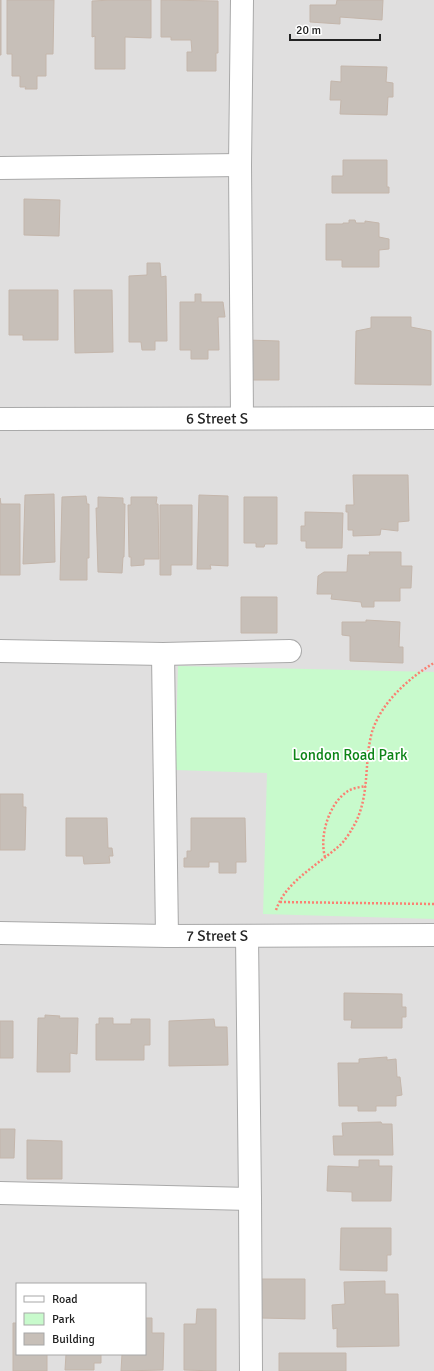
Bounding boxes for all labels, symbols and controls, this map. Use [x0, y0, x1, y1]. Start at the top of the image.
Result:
scale bar [290, 16, 380, 42]
text: 20 m [296, 23, 321, 38]
street label: 6 Street S [186, 409, 248, 428]
park label: London Road Park [293, 746, 408, 764]
street label: 7 Street S [186, 927, 248, 945]
legend [16, 1283, 146, 1355]
text: Road [52, 1292, 78, 1307]
text: Park [52, 1312, 75, 1327]
text: Building [52, 1332, 95, 1347]

